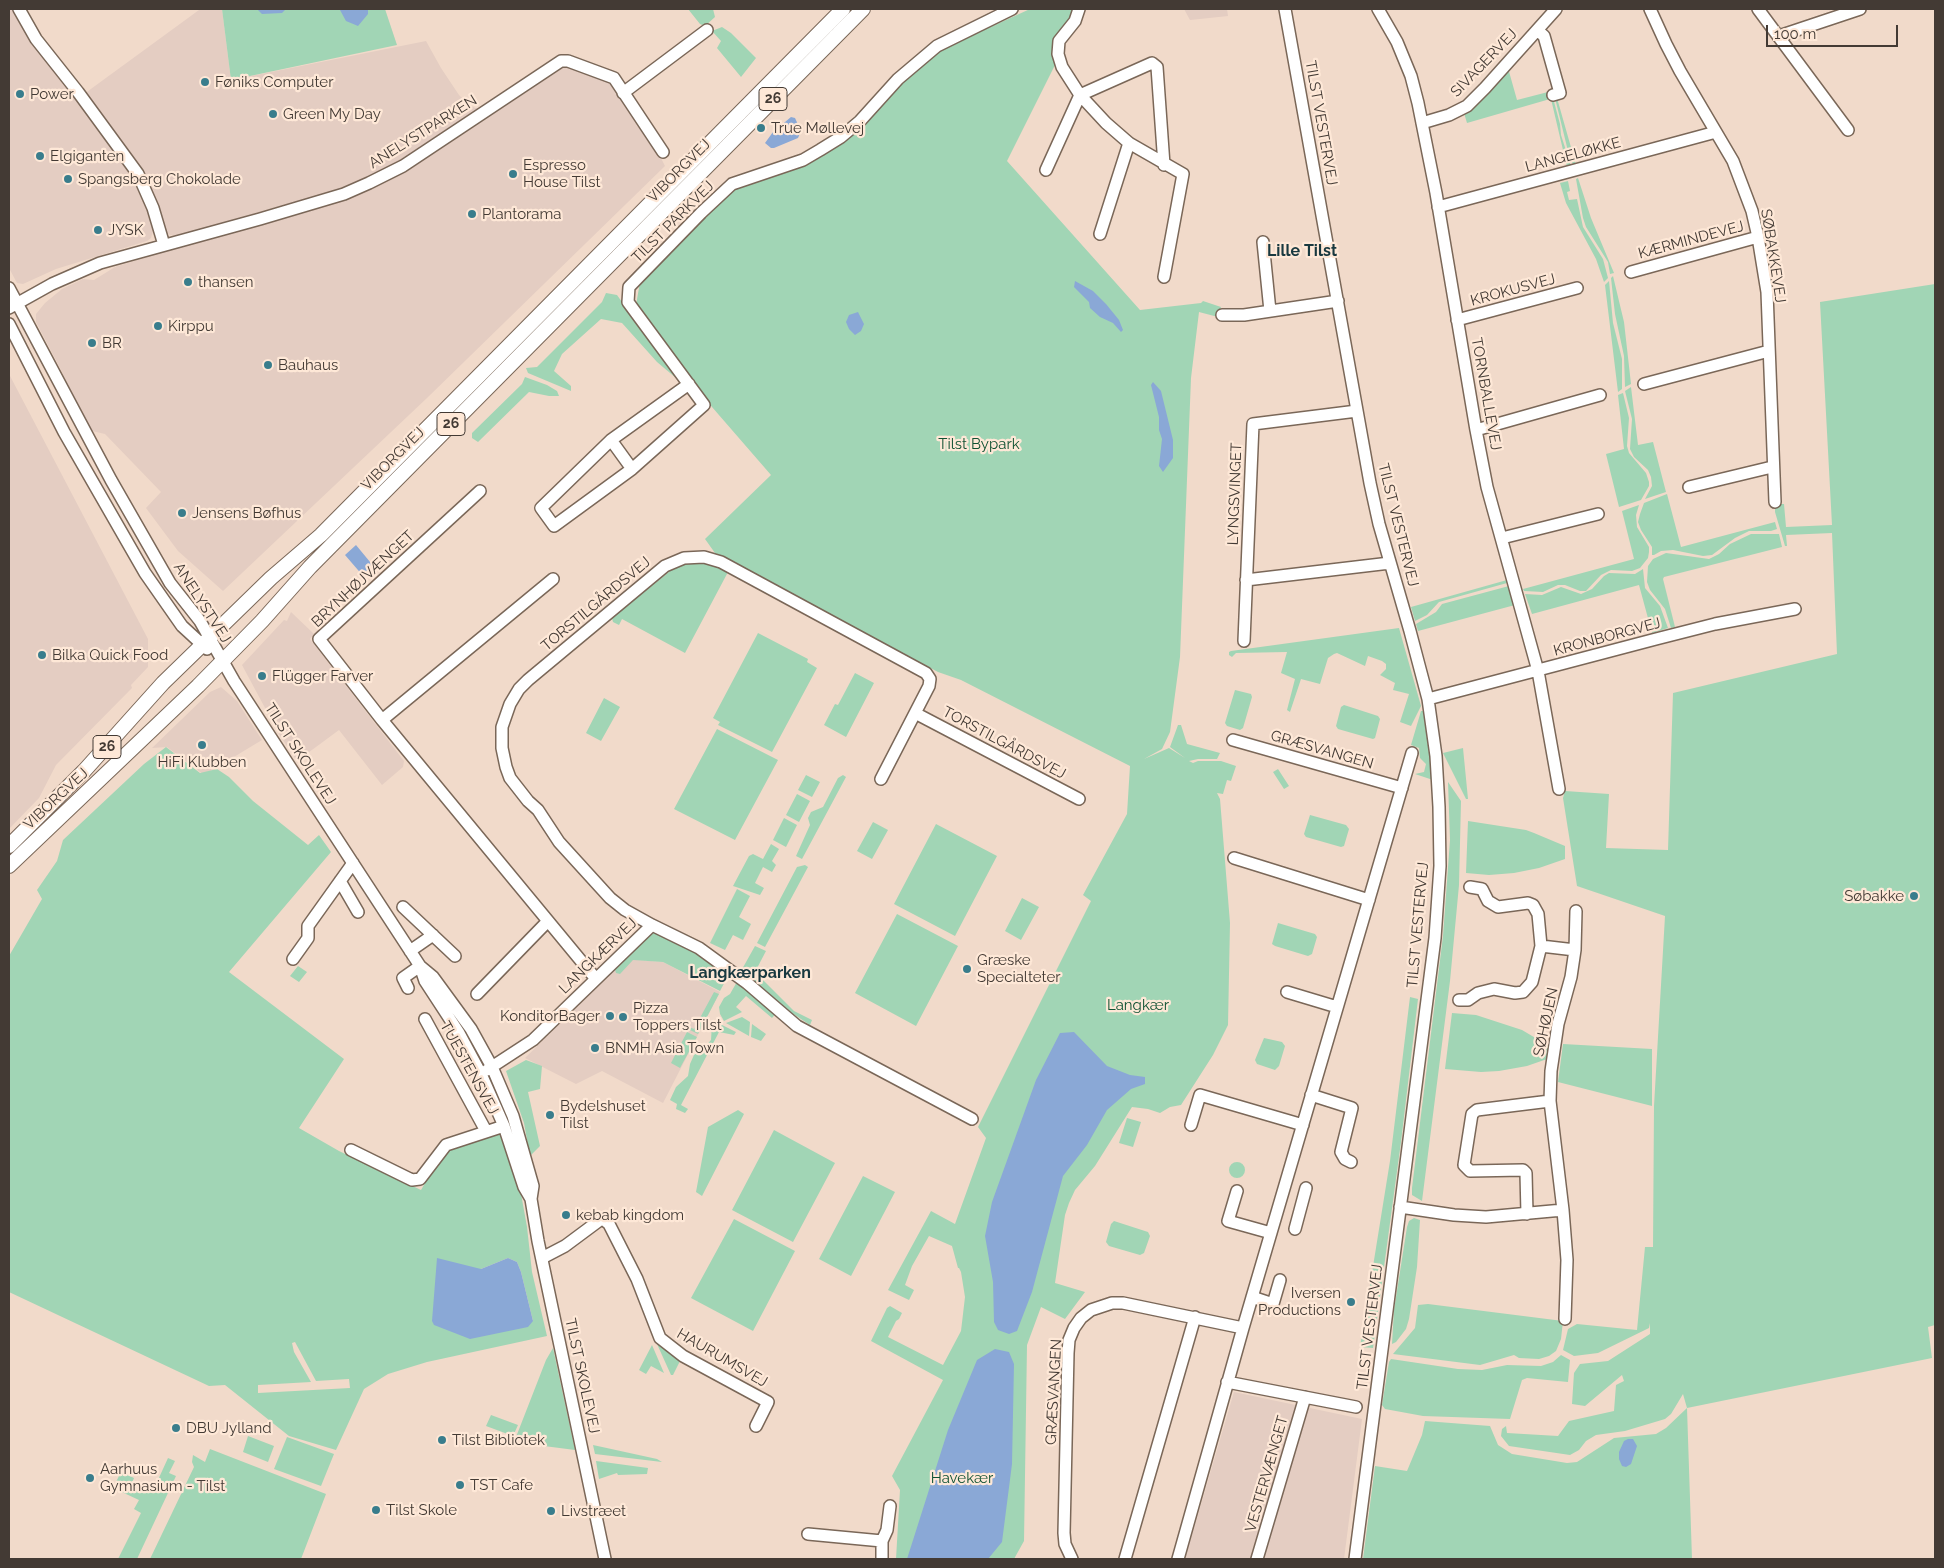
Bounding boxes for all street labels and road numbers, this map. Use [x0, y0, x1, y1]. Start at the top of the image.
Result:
street label: SIVAGERVEJ [1447, 25, 1521, 101]
street label: TILST VESTERVEJ [1301, 59, 1341, 187]
road number: 26 [759, 88, 787, 110]
street label: ANELYSTPARKEN [365, 91, 481, 173]
street label: LANGELØKKE [1523, 134, 1623, 176]
street label: VIBORGVEJ [644, 136, 714, 206]
street label: TILST PARKVEJ [628, 177, 718, 267]
street label: SØBAKKEVEJ [1757, 208, 1789, 304]
street label: KÆRMINDEVEJ [1636, 217, 1746, 263]
street label: KROKUSVEJ [1469, 270, 1557, 310]
street label: TORNBALLEVEJ [1467, 336, 1505, 452]
road number: 26 [437, 412, 465, 436]
street label: VIBORGVEJ [358, 424, 428, 494]
street label: LYNGSVINGET [1224, 442, 1246, 546]
street label: TILST VESTERVEJ [1374, 462, 1422, 588]
street label: BRYNHØJVÆNGET [308, 527, 418, 631]
street label: TORSTILGÅRDSVEJ [538, 553, 654, 655]
street label: ANELYSTVEJ [169, 559, 235, 647]
street label: KRONBORGVEJ [1551, 614, 1663, 660]
street label: TILST SKOLEVEJ [260, 700, 340, 808]
street label: TORSTILGÅRDSVEJ [939, 703, 1069, 783]
street label: GRÆSVANGEN [1268, 727, 1376, 773]
road number: 26 [93, 736, 121, 759]
street label: VIBORGVEJ [20, 764, 92, 834]
street label: TILST VESTERVEJ [1404, 861, 1432, 989]
street label: LANGKÆRVEJ [555, 914, 641, 998]
street label: SØHØJEN [1530, 986, 1562, 1058]
street label: TUESTENSVEJ [436, 1018, 502, 1118]
street label: TILST VESTERVEJ [1353, 1263, 1387, 1391]
street label: TILST SKOLEVEJ [561, 1317, 603, 1435]
street label: HAURUMSVEJ [673, 1325, 771, 1391]
street label: GRÆSVANGEN [1042, 1338, 1066, 1446]
street label: VESTERVÆNGET [1242, 1414, 1292, 1534]

